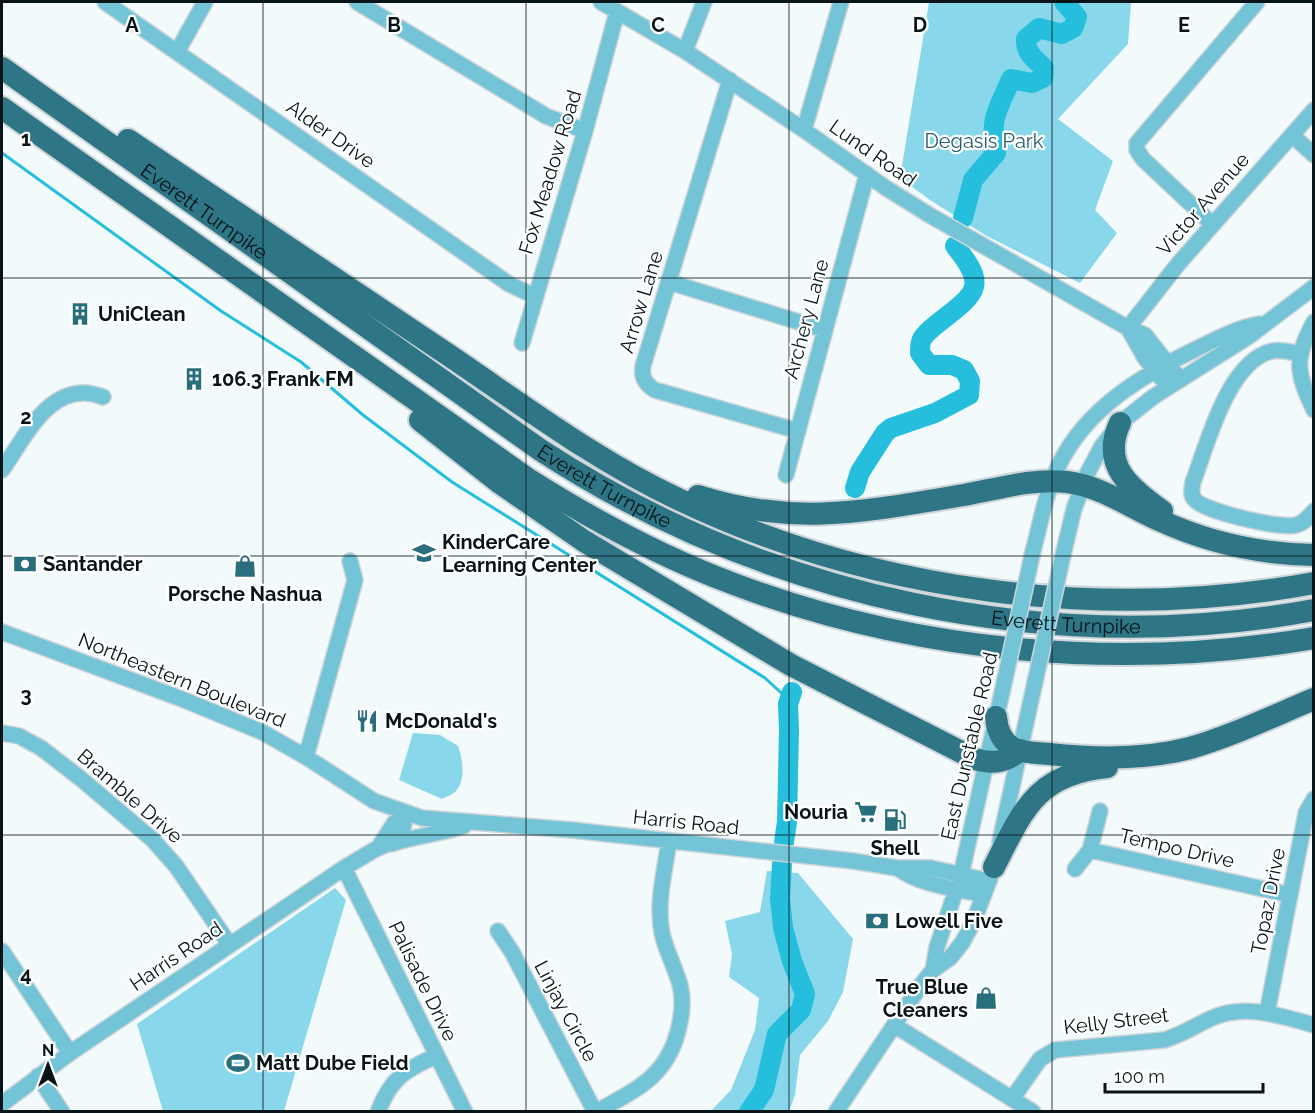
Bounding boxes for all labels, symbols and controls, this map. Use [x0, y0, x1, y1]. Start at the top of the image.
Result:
text: A [125, 13, 139, 37]
text: B [387, 13, 401, 37]
text: C [651, 13, 665, 37]
text: D [913, 13, 927, 37]
text: E [1178, 13, 1190, 37]
street label: Fox Meadow Road [514, 87, 586, 257]
street label: Alder Drive [282, 95, 380, 173]
street label: Lund Road [825, 114, 921, 192]
text: 1 [21, 127, 31, 151]
park label: Degasis Park [925, 129, 1044, 153]
street label: Victor Avenue [1152, 147, 1254, 260]
street label: Everett Turnpike [136, 158, 272, 265]
street label: Arrow Lane [614, 248, 668, 356]
street label: Archery Lane [778, 256, 834, 382]
building icon: UniClean [67, 301, 93, 327]
place label: UniClean [98, 302, 186, 326]
building icon: 106.3 Frank FM [181, 366, 207, 392]
place label: 106.3 Frank FM [212, 367, 354, 391]
text: 2 [20, 405, 32, 429]
street label: Everett Turnpike [533, 439, 676, 533]
place label: KinderCare Learning Center [442, 530, 597, 577]
school or university icon: KinderCare Learning Center [411, 540, 437, 566]
bank icon: Santander [12, 551, 38, 577]
place label: Santander [43, 552, 143, 576]
shop icon: Porsche Nashua [232, 553, 258, 579]
place label: Porsche Nashua [168, 582, 322, 606]
street label: Everett Turnpike [990, 605, 1141, 639]
street label: Northeastern Boulevard [75, 627, 289, 733]
street label: East Dunstable Road [936, 650, 1002, 842]
text: 3 [20, 683, 32, 707]
restaurant icon: McDonald's [354, 708, 380, 734]
place label: McDonald's [385, 709, 497, 733]
street label: Bramble Drive [72, 744, 188, 848]
supermarket icon: Nouria [853, 799, 879, 825]
place label: Nouria [784, 800, 848, 824]
street label: Harris Road [632, 804, 740, 840]
fuel station icon: Shell [882, 807, 908, 833]
street label: Tempo Drive [1117, 823, 1237, 873]
place label: Shell [871, 836, 920, 860]
street label: Topaz Drive [1246, 846, 1290, 956]
bank icon: Lowell Five [864, 908, 890, 934]
place label: Lowell Five [895, 909, 1003, 933]
street label: Harris Road [125, 916, 227, 996]
street label: Palisade Drive [384, 917, 463, 1045]
street label: Linjay Circle [529, 956, 603, 1066]
text: 4 [20, 962, 32, 986]
place label: True Blue Cleaners [875, 975, 968, 1022]
shop icon: True Blue Cleaners [973, 985, 999, 1011]
street label: Kelly Street [1062, 1003, 1170, 1039]
north arrow [18, 1035, 78, 1095]
text: N [42, 1041, 54, 1060]
sports icon: Matt Dube Field [225, 1050, 251, 1076]
place label: Matt Dube Field [256, 1051, 409, 1075]
scale bar [1105, 1056, 1262, 1094]
text: 100 m [1114, 1066, 1165, 1087]

